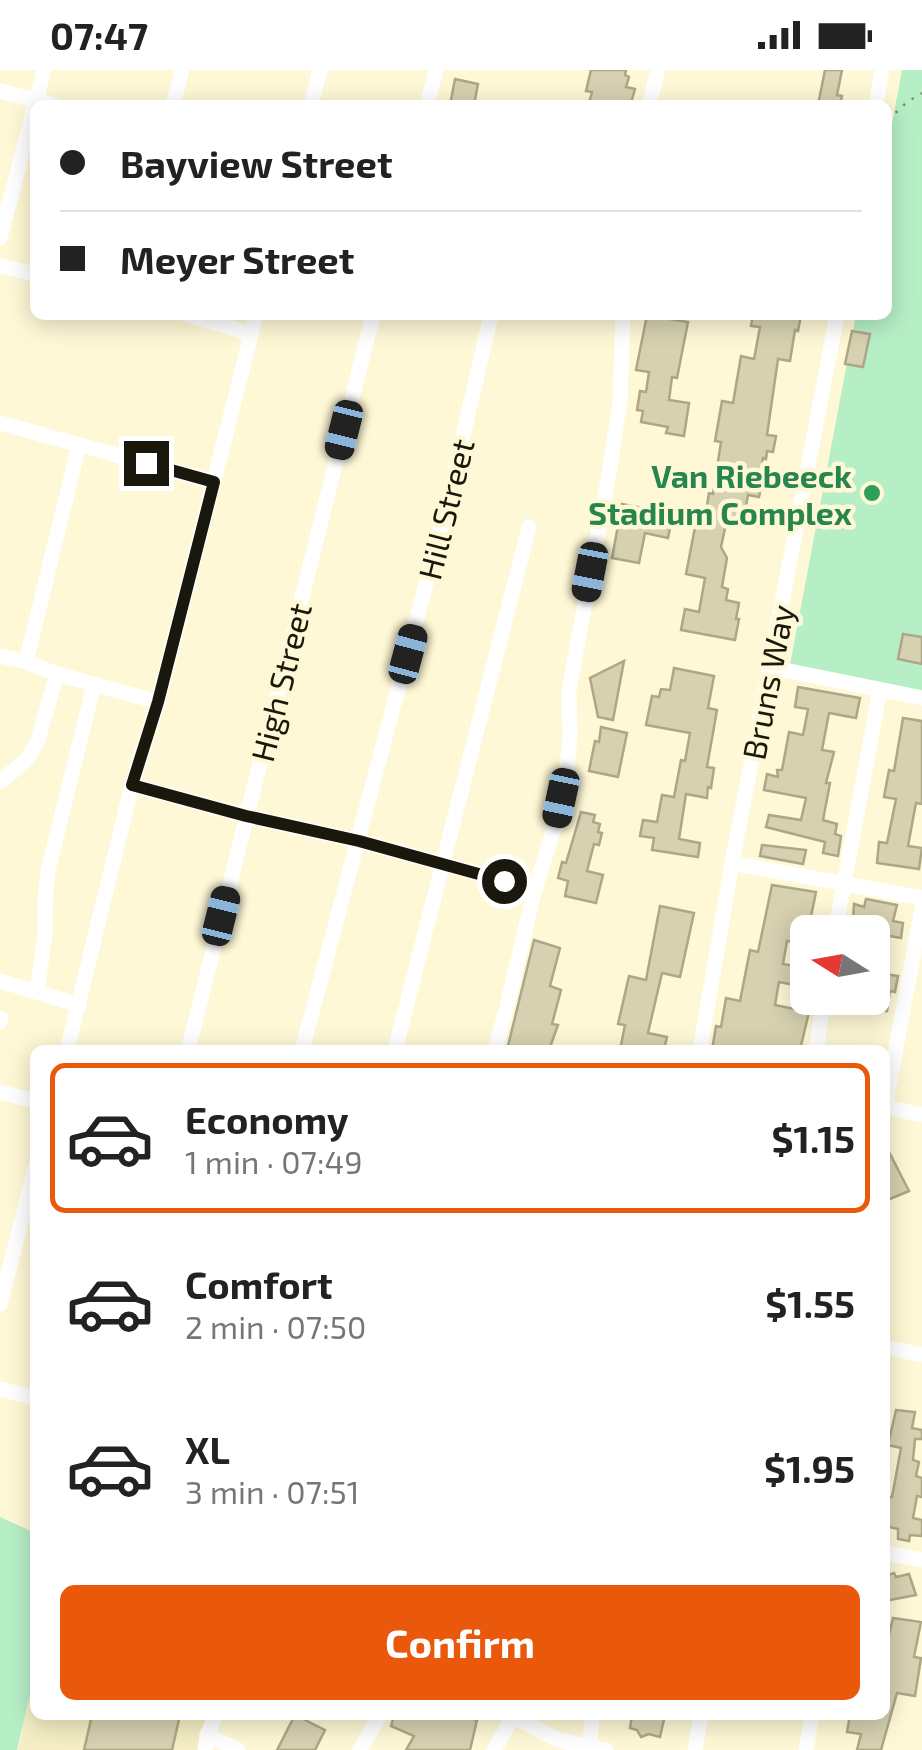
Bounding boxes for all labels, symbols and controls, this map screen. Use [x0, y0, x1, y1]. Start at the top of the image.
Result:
text: 07:47 [50, 12, 148, 58]
text: Bayview Street [120, 140, 393, 186]
text: Meyer Street [120, 236, 354, 282]
car [322, 397, 366, 463]
street label: Hill Street [409, 435, 481, 583]
route end [124, 441, 169, 486]
place label: Van Riebeeck Stadium Complex [588, 456, 852, 531]
marker: Van Riebeeck Stadium Complex [861, 482, 883, 504]
car [570, 540, 610, 604]
street label: High Street [242, 599, 318, 765]
street label: Bruns Way [733, 601, 801, 763]
car [386, 621, 430, 687]
car [540, 766, 582, 830]
route start [482, 859, 527, 904]
car [199, 883, 243, 949]
north arrow [790, 915, 890, 1015]
map controls [790, 915, 890, 1015]
icon: car [65, 1093, 155, 1183]
text: Economy [185, 1096, 349, 1142]
text: $1.15 [772, 1115, 855, 1161]
text: 1 min · 07:49 [185, 1142, 362, 1180]
icon: car [65, 1258, 155, 1348]
text: Comfort [185, 1261, 333, 1307]
text: $1.55 [765, 1280, 855, 1326]
text: 2 min · 07:50 [185, 1307, 366, 1345]
icon: car [65, 1423, 155, 1513]
text: XL [185, 1426, 230, 1472]
text: $1.95 [764, 1445, 855, 1491]
text: 3 min · 07:51 [185, 1472, 359, 1510]
button: Confirm [60, 1585, 860, 1700]

